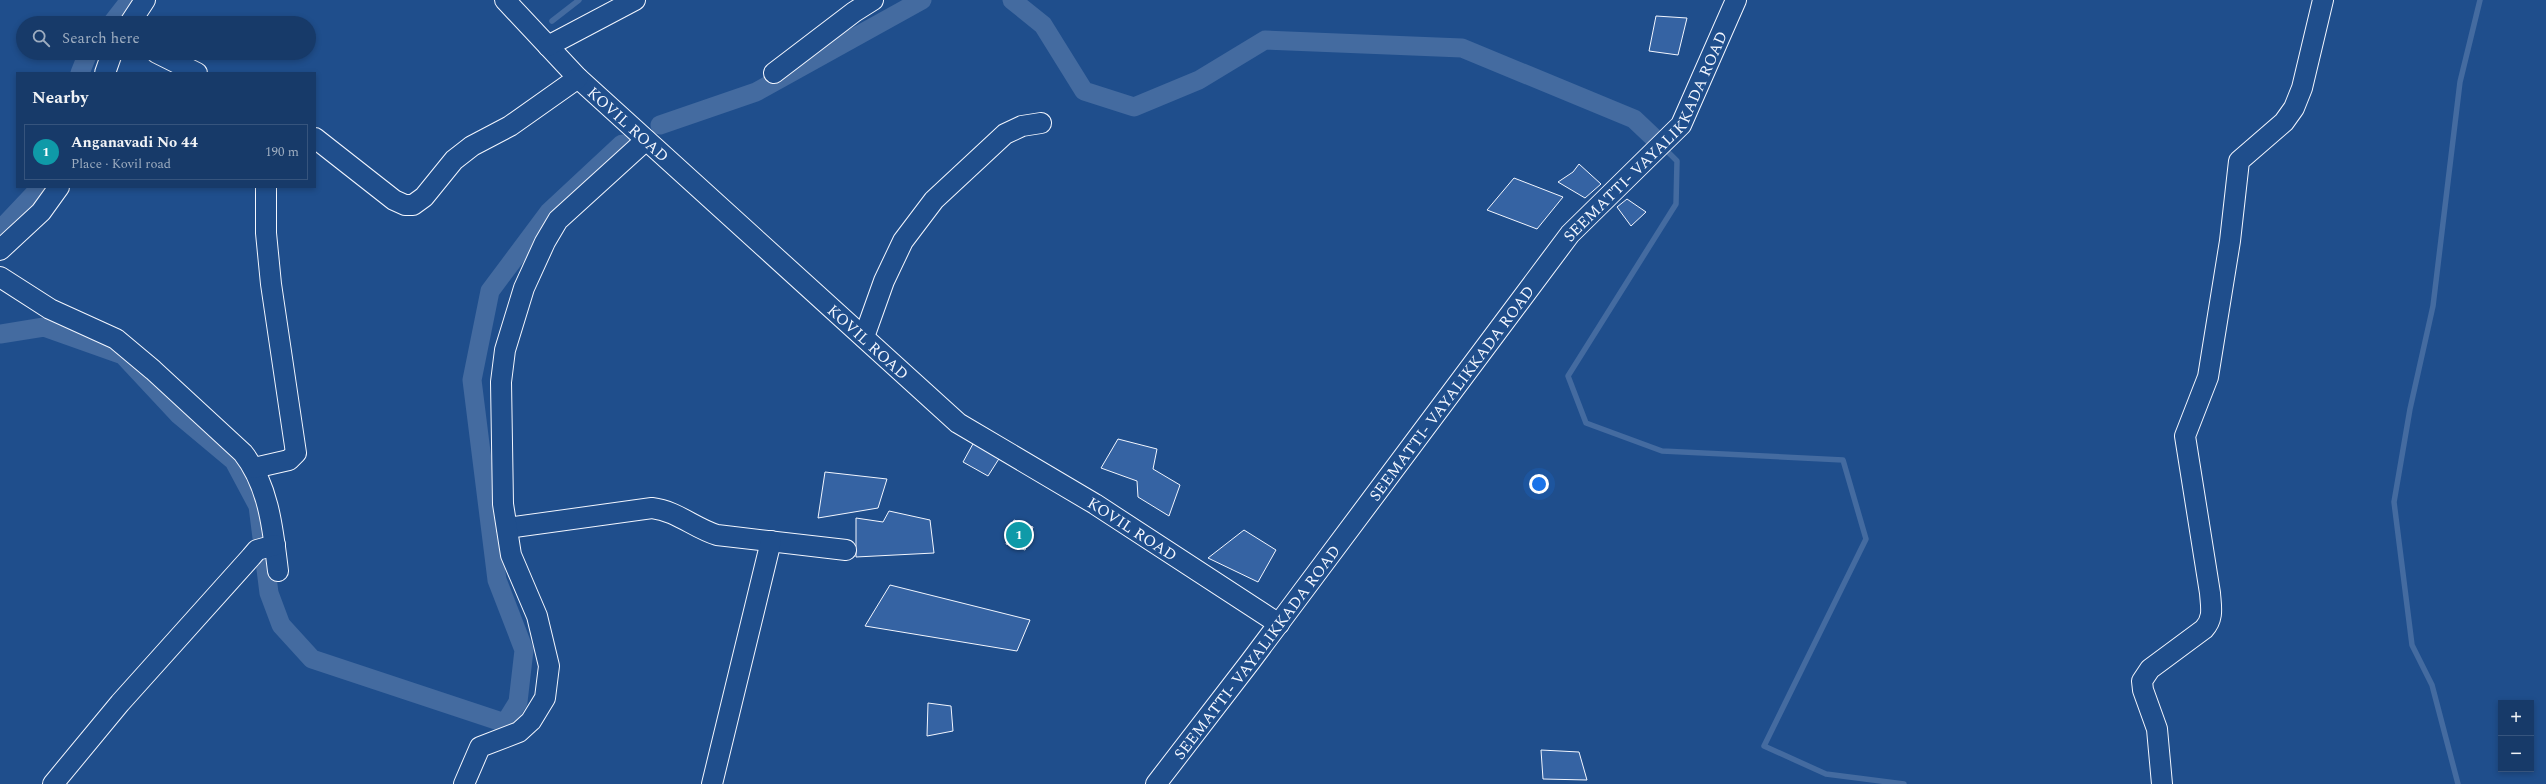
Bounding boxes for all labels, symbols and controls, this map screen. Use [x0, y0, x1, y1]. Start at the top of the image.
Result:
search box [16, 16, 316, 60]
icon: search [30, 27, 52, 49]
text: Search here [62, 27, 140, 50]
street label: SEEMATTI- VAYALIKKADA ROAD [1557, 27, 1734, 247]
street label: KOVIL ROAD [582, 81, 674, 168]
text: Nearby [32, 85, 88, 111]
text: Anganavadi No 44 [71, 131, 198, 154]
text: 1 [42, 142, 50, 162]
text: 190 m [265, 142, 299, 162]
text: Place · Kovil road [71, 154, 171, 174]
street label: SEEMATTI- VAYALIKKADA ROAD [1363, 281, 1541, 506]
street label: KOVIL ROAD [821, 299, 914, 386]
your location [1529, 474, 1549, 494]
street label: KOVIL ROAD [1083, 491, 1182, 567]
pin: 1 [1006, 520, 1032, 550]
street label: SEEMATTI- VAYALIKKADA ROAD [1168, 540, 1347, 765]
map controls [2498, 700, 2534, 772]
button: + [2498, 700, 2534, 736]
button: − [2498, 736, 2534, 772]

